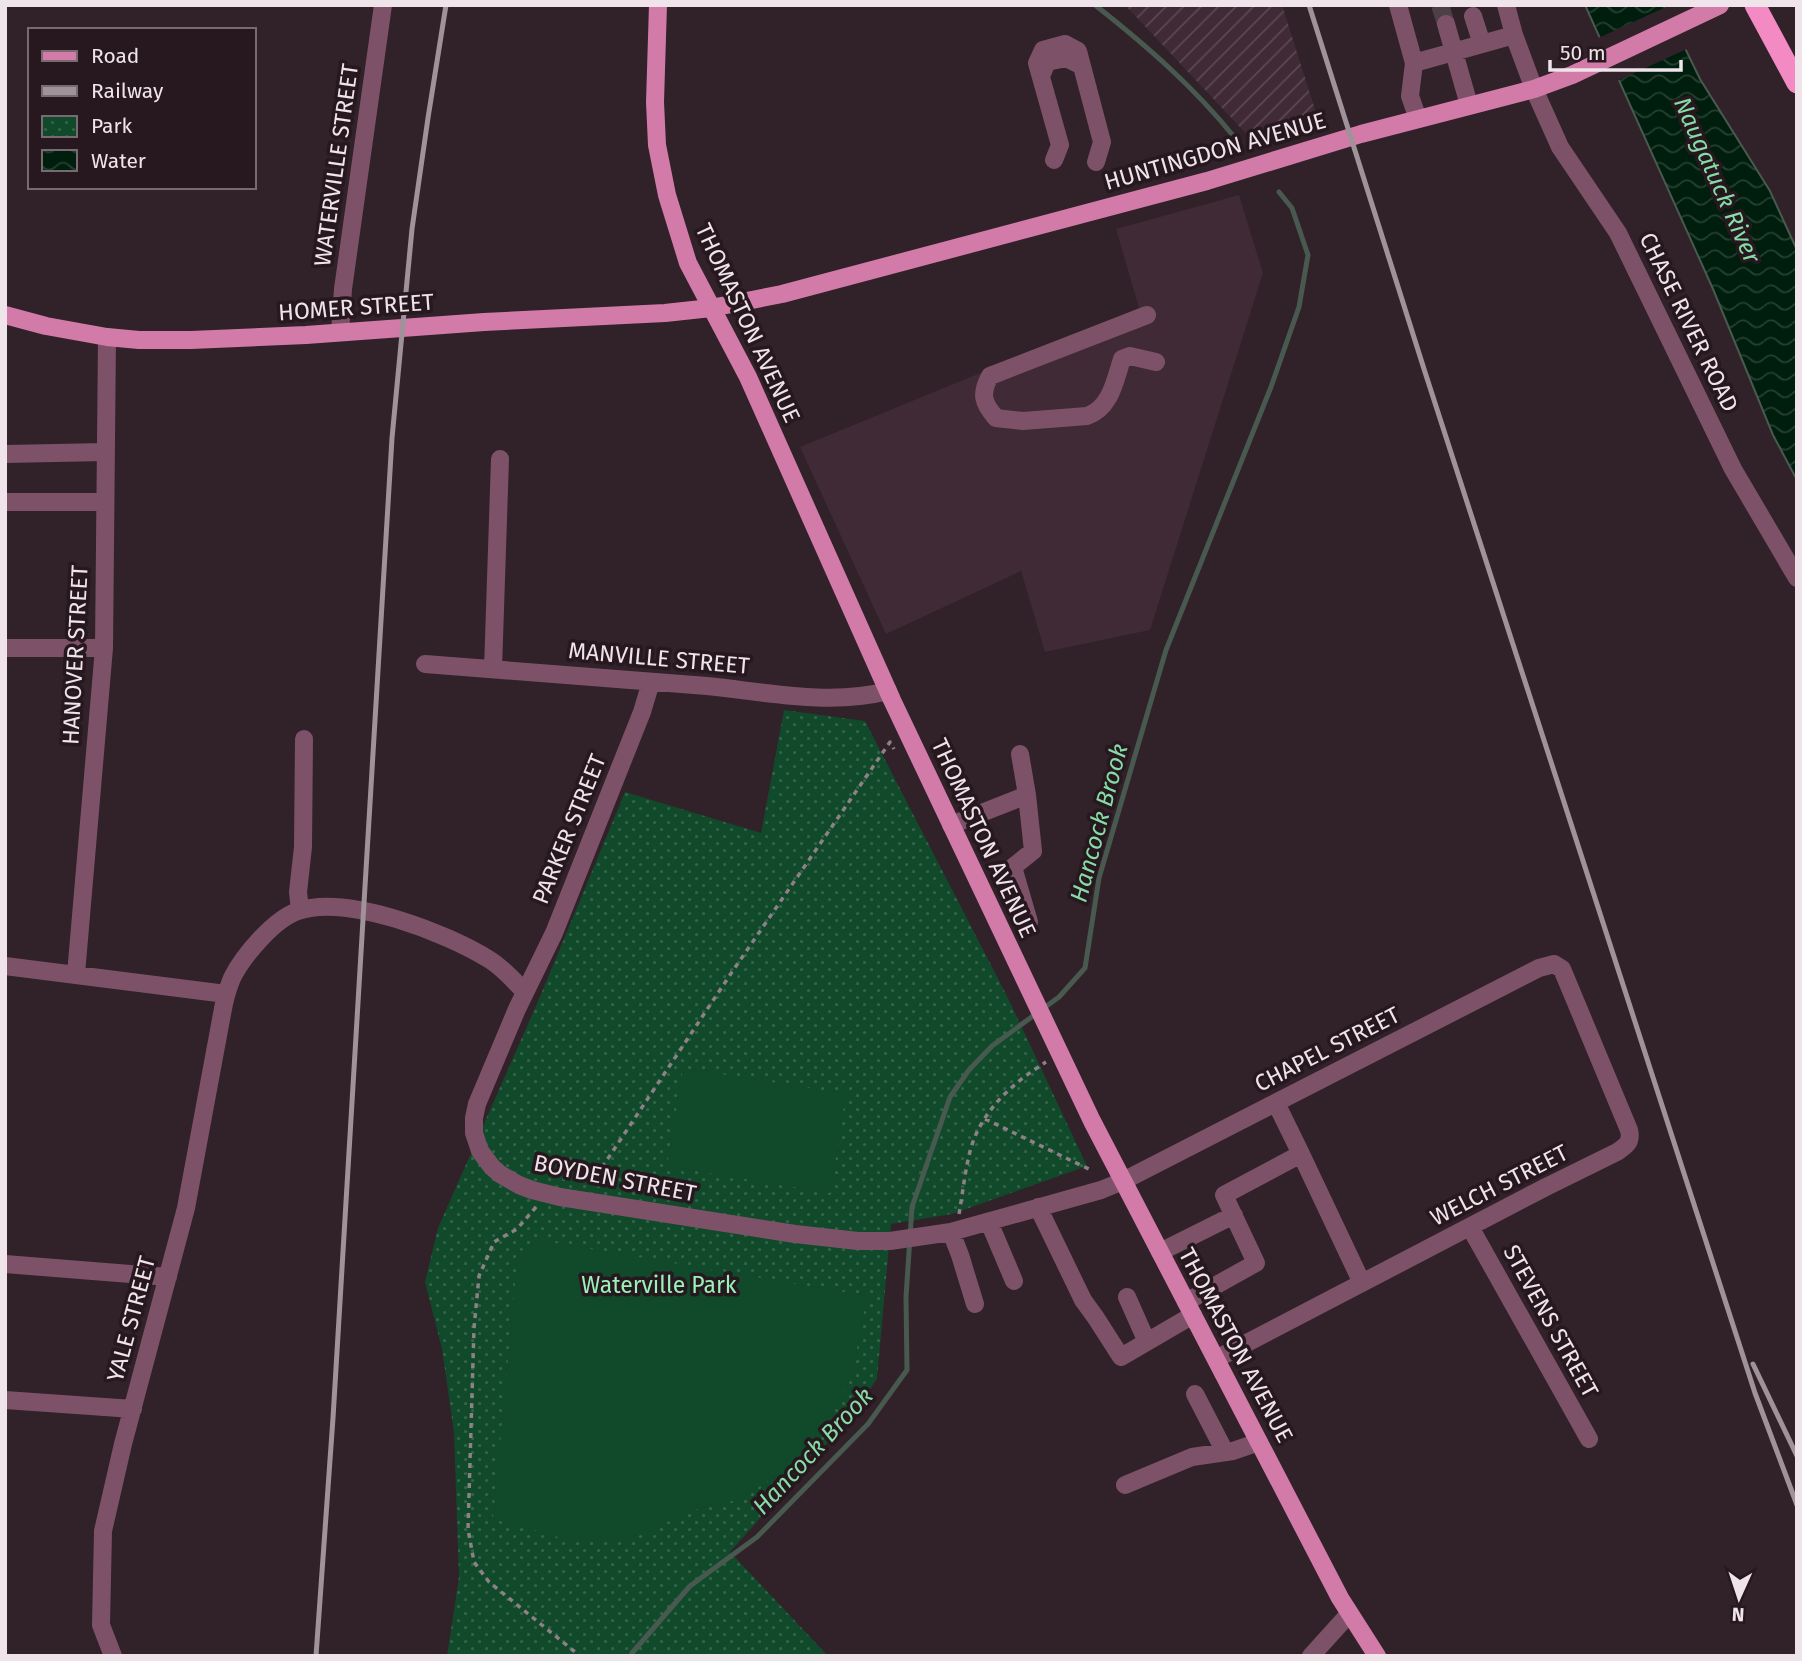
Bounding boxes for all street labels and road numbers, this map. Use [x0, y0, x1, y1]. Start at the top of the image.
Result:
street label: WATERVILLE STREET [308, 62, 364, 268]
street label: HUNTINGDON AVENUE [1101, 106, 1329, 196]
street label: THOMASTON AVENUE [690, 219, 806, 427]
street label: CHASE RIVER ROAD [1633, 228, 1745, 416]
street label: HOMER STREET [277, 288, 435, 326]
street label: HANOVER STREET [56, 564, 94, 746]
street label: MANVILLE STREET [567, 636, 751, 680]
street label: THOMASTON AVENUE [926, 734, 1042, 942]
street label: PARKER STREET [526, 750, 612, 908]
street label: CHAPEL STREET [1250, 1000, 1404, 1098]
street label: WELCH STREET [1426, 1138, 1573, 1232]
street label: BOYDEN STREET [531, 1149, 699, 1208]
street label: STEVENS STREET [1498, 1240, 1605, 1402]
street label: THOMASTON AVENUE [1173, 1243, 1299, 1447]
street label: YALE STREET [101, 1253, 161, 1385]

